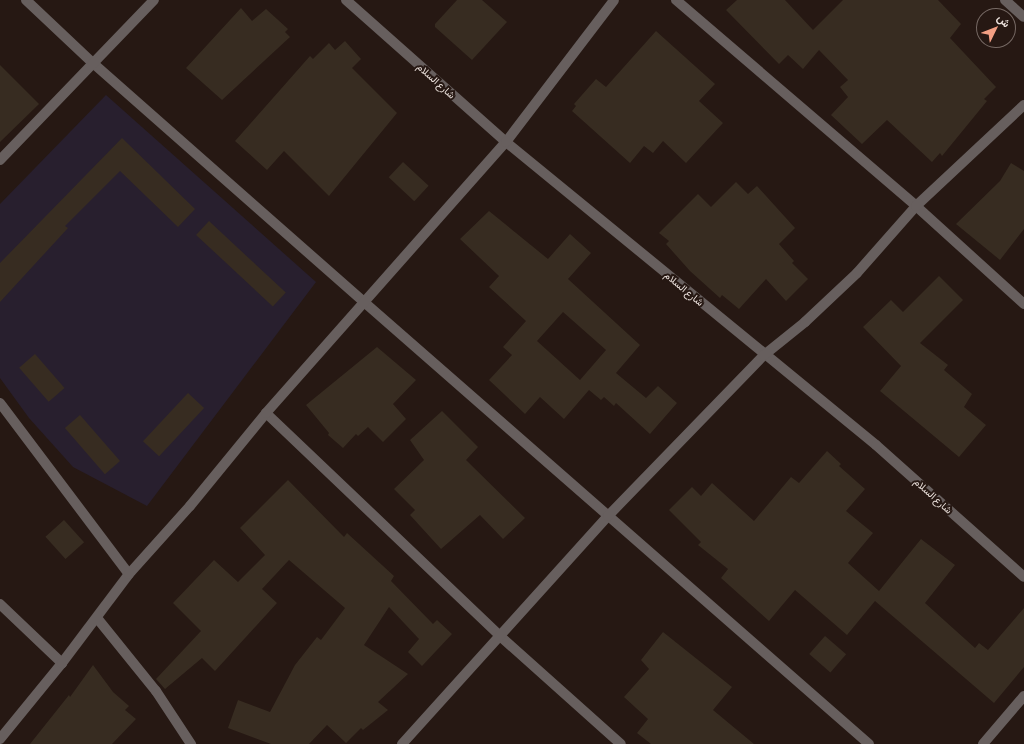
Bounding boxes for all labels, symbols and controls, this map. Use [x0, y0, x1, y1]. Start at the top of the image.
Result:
north arrow [976, 8, 1016, 48]
text: ش [995, 12, 1013, 29]
street label: شارع السلام [414, 61, 458, 101]
street label: شارع السلام [662, 269, 706, 309]
street label: شارع السلام [911, 476, 955, 516]

